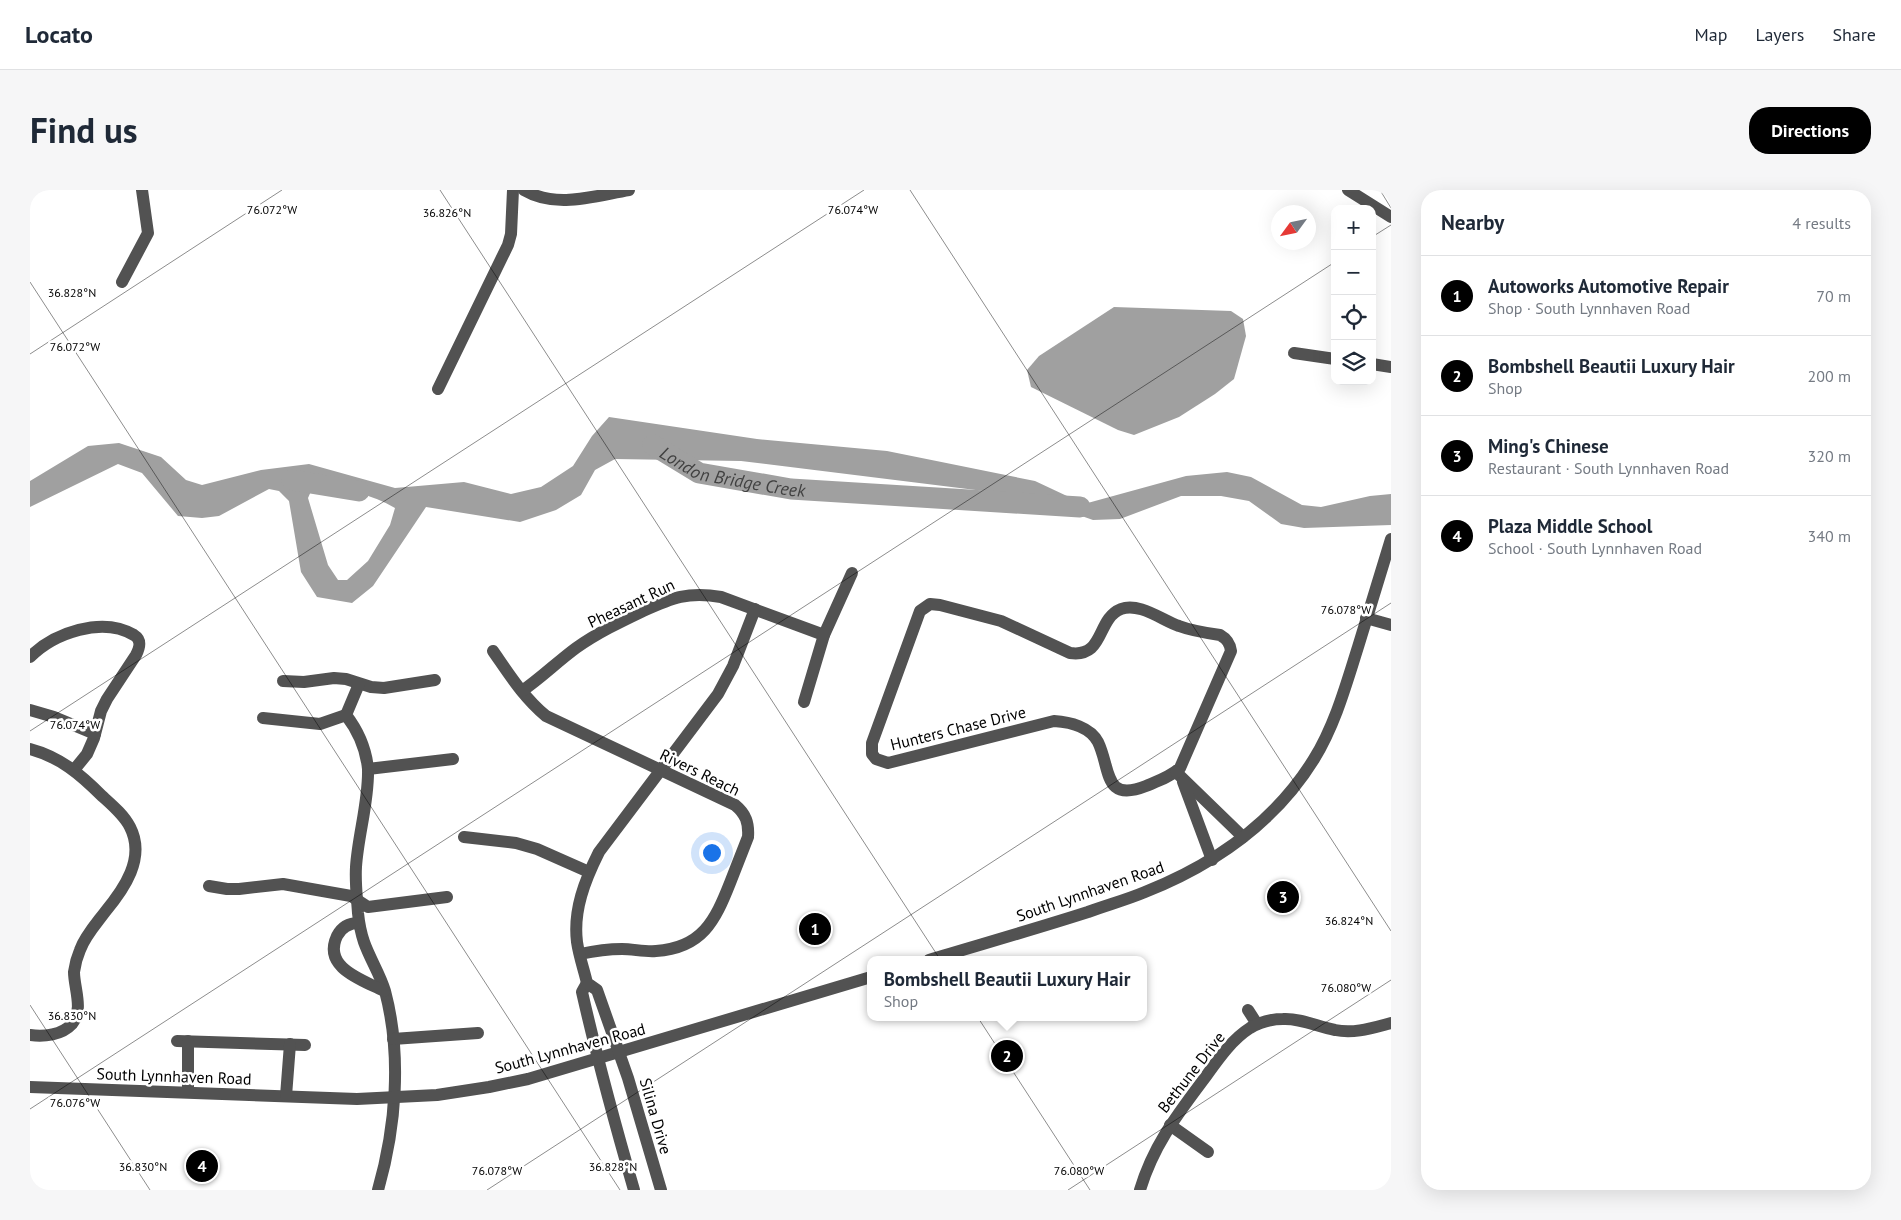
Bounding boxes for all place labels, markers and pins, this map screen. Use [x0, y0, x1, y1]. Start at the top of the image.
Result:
pin: 3 [1267, 878, 1299, 916]
pin: 1 [799, 910, 831, 948]
pin: 2 [991, 1037, 1023, 1075]
pin: 4 [186, 1147, 218, 1185]

